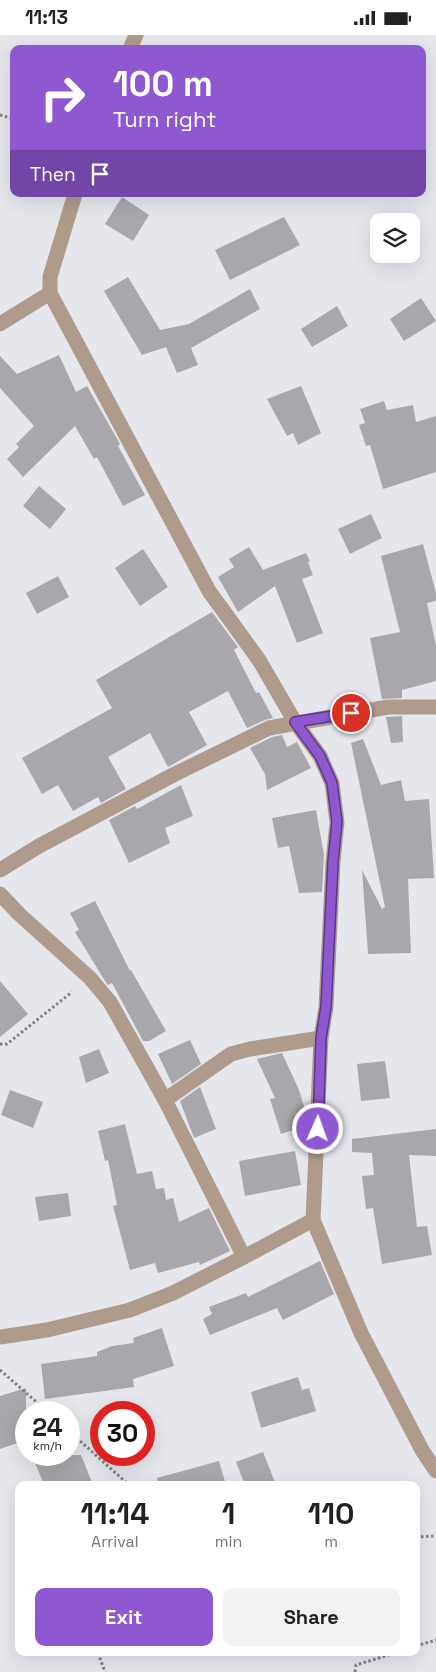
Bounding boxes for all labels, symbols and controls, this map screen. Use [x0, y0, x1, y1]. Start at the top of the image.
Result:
text: 11:13 [25, 5, 68, 30]
text: 100 m [113, 62, 213, 106]
icon: right [30, 65, 95, 130]
text: Turn right [113, 105, 216, 133]
icon: arrive [86, 160, 114, 188]
text: Then [30, 162, 76, 187]
map controls [370, 213, 420, 263]
button: layers [370, 213, 420, 263]
pin [330, 692, 372, 734]
icon: arrive [337, 699, 365, 727]
position arrow [291, 1102, 343, 1154]
speed limit sign: 30 [90, 1401, 155, 1466]
text: 24 [32, 1411, 63, 1443]
text: km/h [33, 1438, 62, 1454]
text: 11:14 [81, 1494, 149, 1533]
text: 1 [222, 1494, 235, 1533]
text: 110 [308, 1494, 354, 1533]
text: Arrival [91, 1531, 139, 1552]
text: min [215, 1531, 242, 1552]
text: m [324, 1531, 338, 1552]
button: Exit [35, 1588, 213, 1646]
button: Share [223, 1588, 400, 1646]

